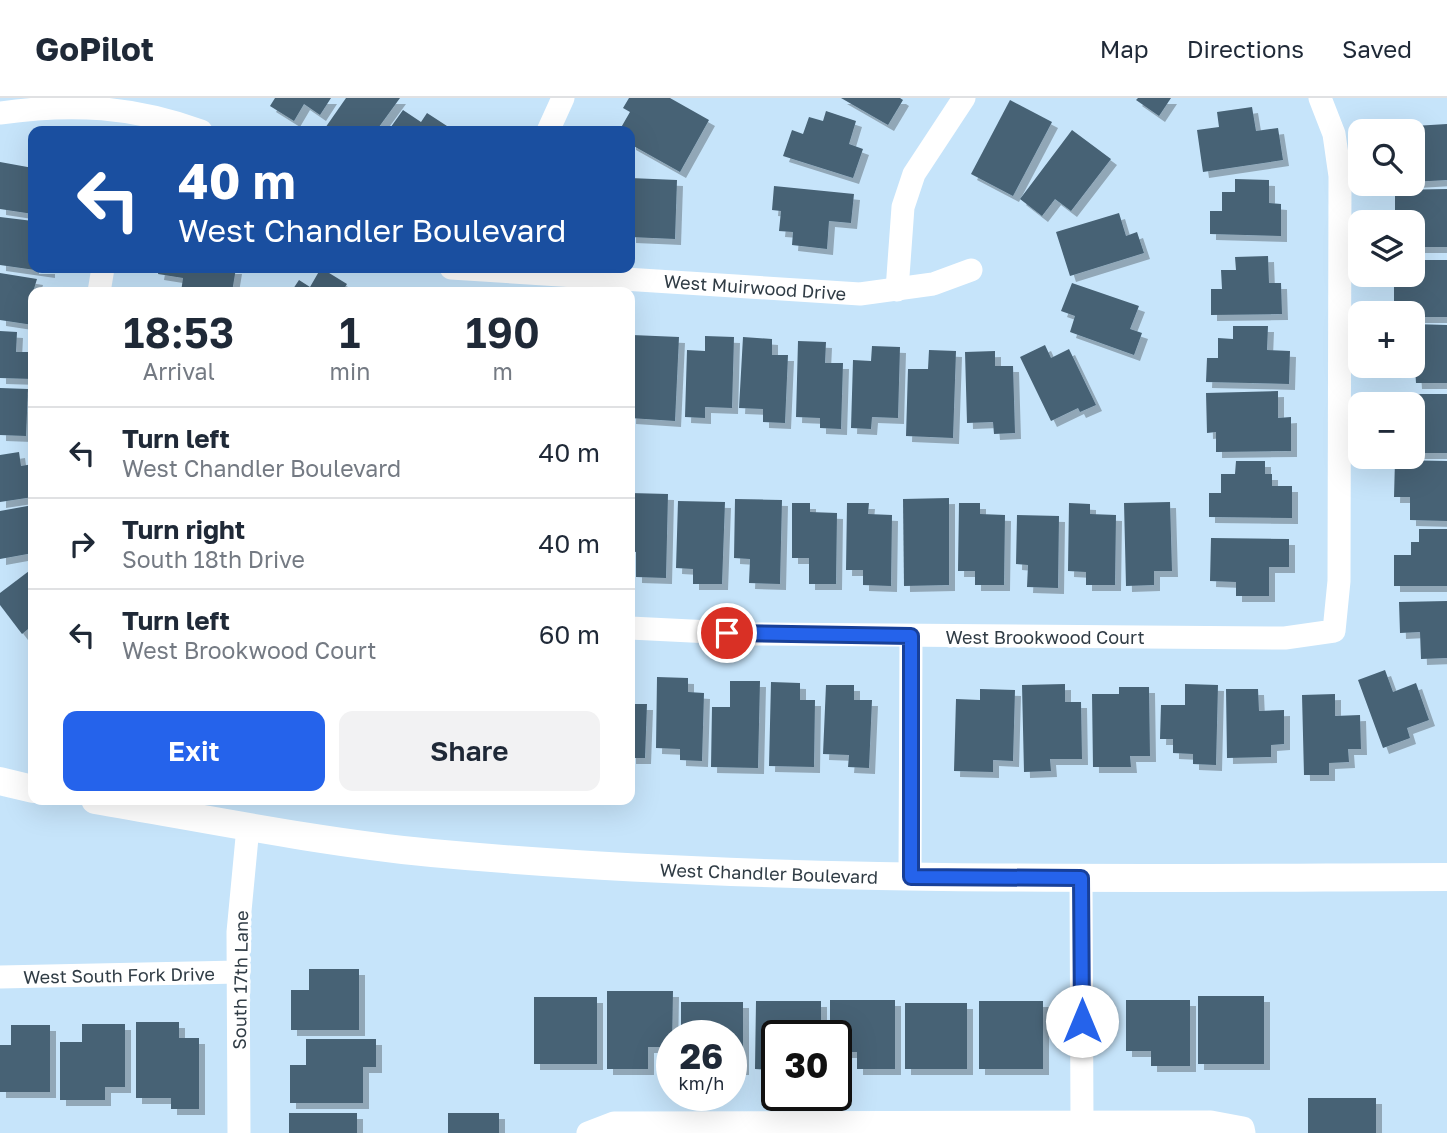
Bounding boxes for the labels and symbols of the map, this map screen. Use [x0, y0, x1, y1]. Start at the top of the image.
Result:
street label: West Muirwood Drive [663, 270, 847, 304]
pin [697, 603, 757, 663]
street label: West Brookwood Court [945, 626, 1145, 648]
street label: West Chandler Boulevard [659, 858, 879, 888]
street label: South 17th Lane [228, 910, 252, 1050]
street label: West South Fork Drive [23, 962, 215, 988]
position arrow [1045, 984, 1119, 1058]
speed limit sign: 30 [761, 1020, 852, 1111]

